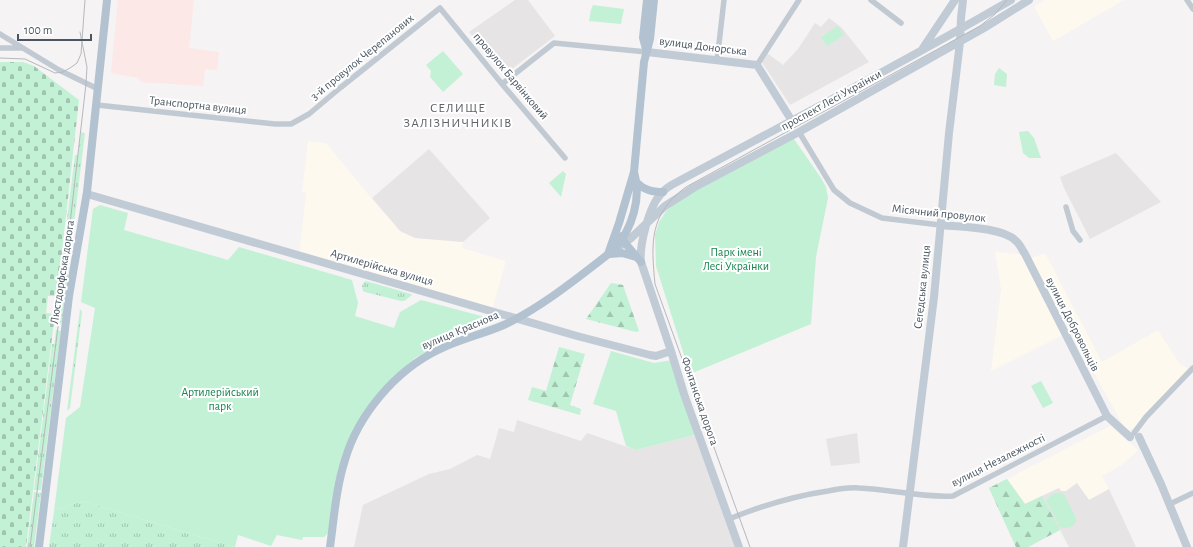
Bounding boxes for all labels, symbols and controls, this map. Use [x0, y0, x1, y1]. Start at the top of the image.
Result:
street label: 3-й провулок Черепанових [308, 11, 417, 103]
scale bar [18, 16, 91, 42]
text: 100 m [24, 24, 52, 36]
street label: провулок Барвінковий [471, 30, 551, 122]
street label: вулиця Донорська [658, 35, 748, 58]
street label: проспект Лесі Українки [779, 67, 883, 133]
street label: Транспортна вулиця [149, 94, 247, 117]
district label: СЕЛИЩЕ ЗАЛІЗНИЧНИКІВ [404, 102, 512, 130]
street label: Місячний провулок [891, 202, 987, 225]
street label: Люстдорфська дорога [48, 219, 76, 325]
street label: Сегедська вулиця [912, 245, 933, 330]
park label: Парк імені Лесі Українки [703, 246, 769, 272]
street label: Артилерійська вулиця [329, 247, 435, 288]
street label: вулиця Добровольців [1043, 275, 1102, 374]
street label: вулиця Краснова [420, 308, 501, 353]
street label: Фонтанська дорога [679, 355, 721, 447]
park label: Артилерійський парк [181, 386, 259, 412]
street label: вулиця Незалежності [949, 431, 1047, 490]

